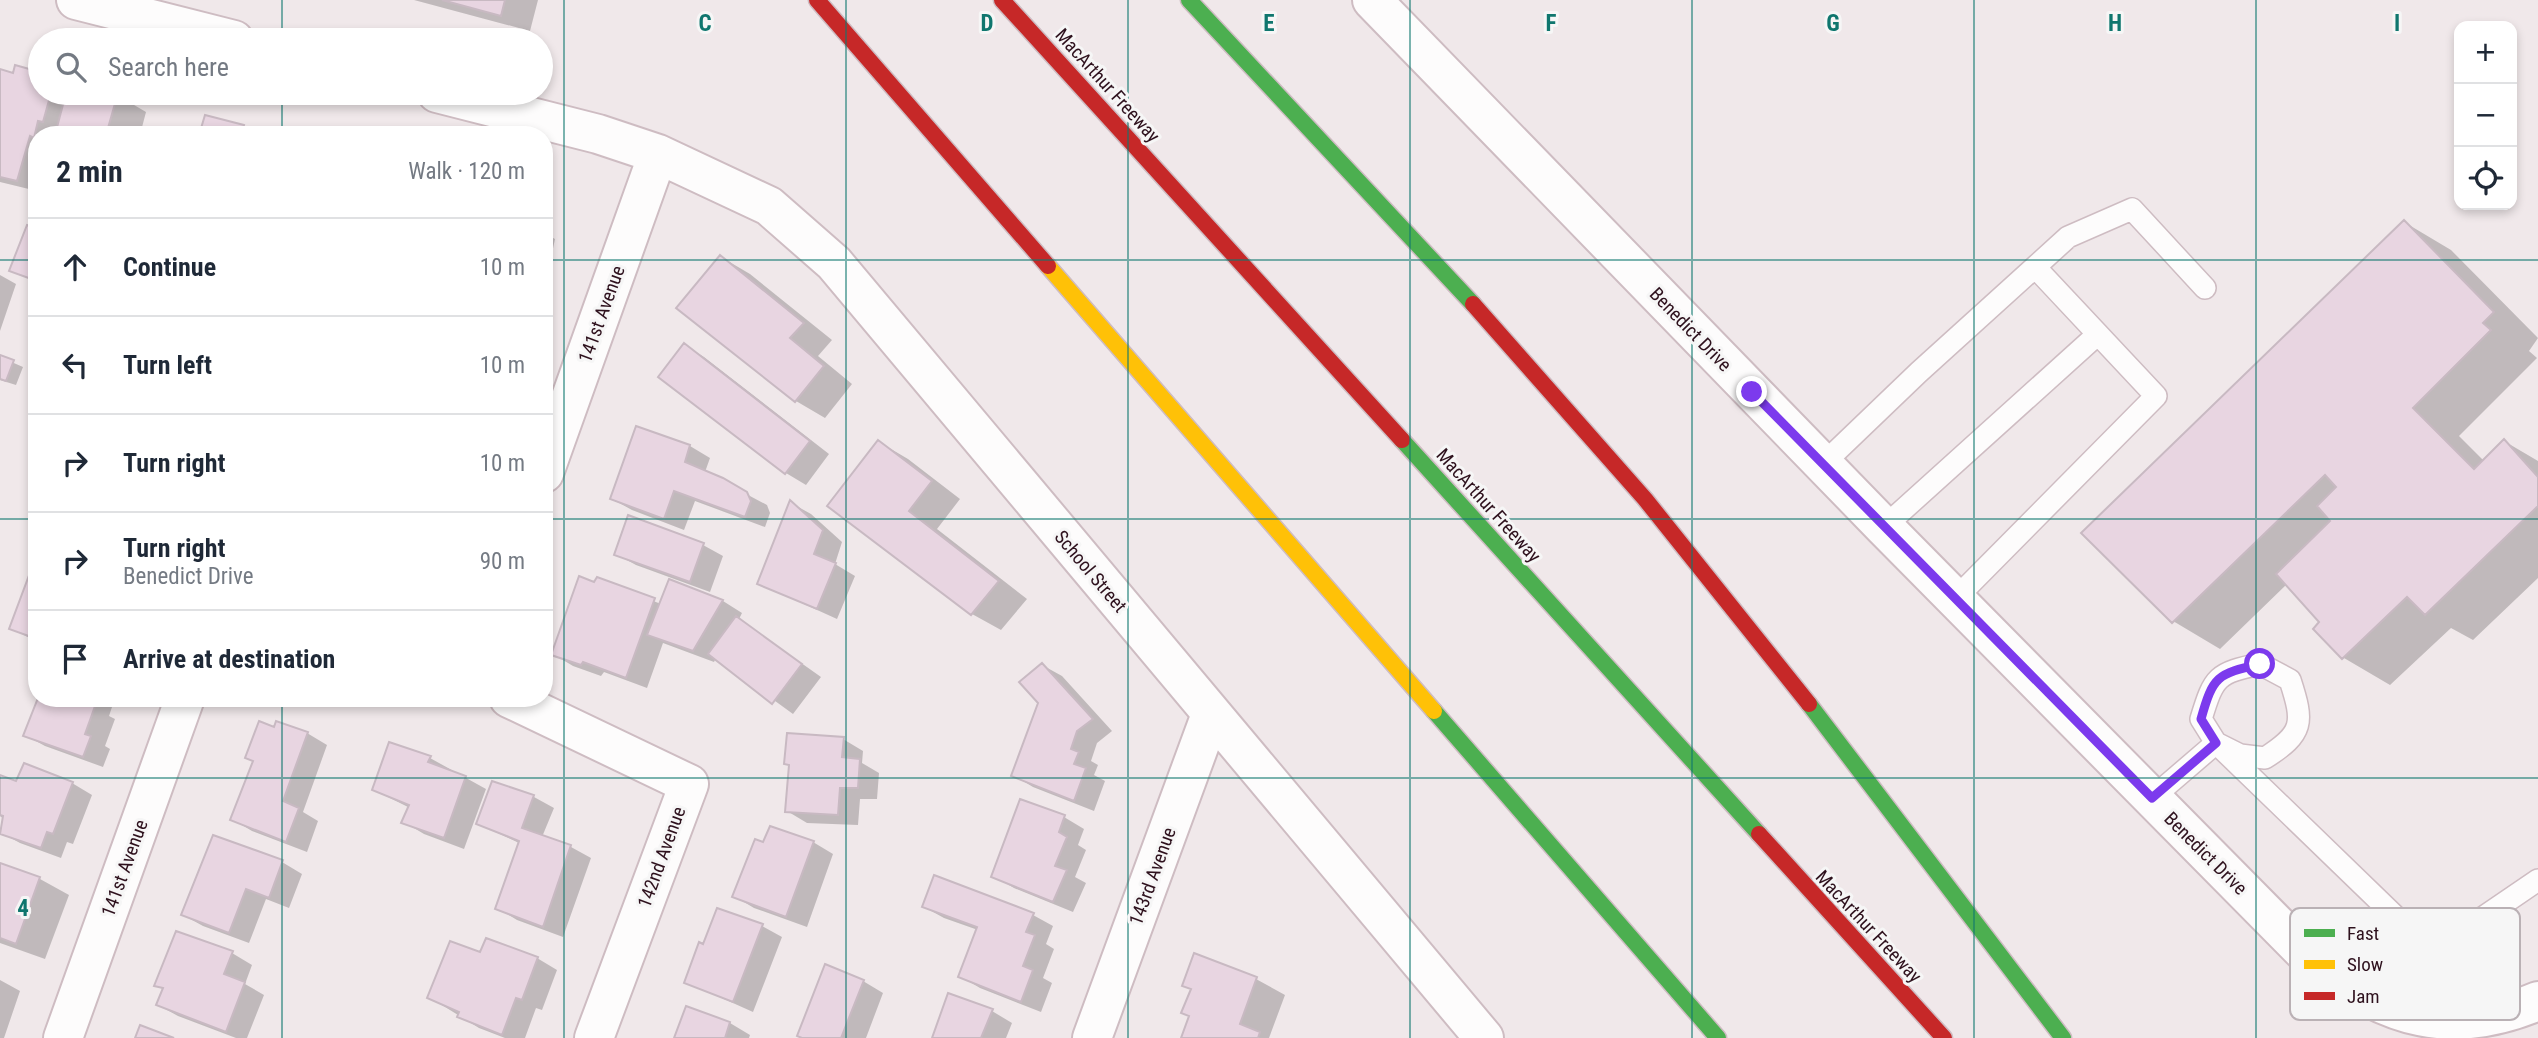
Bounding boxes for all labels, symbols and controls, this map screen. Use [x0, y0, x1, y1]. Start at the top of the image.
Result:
text: C [698, 10, 712, 37]
text: D [981, 10, 994, 37]
text: E [1263, 10, 1275, 37]
text: F [1546, 10, 1557, 37]
text: G [1826, 10, 1840, 37]
text: H [2108, 10, 2122, 37]
text: I [2394, 10, 2400, 37]
map controls [2454, 21, 2517, 210]
button: + [2454, 21, 2517, 84]
street label: MacArthur Freeway [1051, 24, 1165, 147]
search box [28, 28, 553, 105]
icon: search [52, 48, 90, 86]
text: Search here [108, 52, 229, 82]
button: − [2454, 84, 2517, 147]
button: locate [2454, 147, 2517, 210]
text: 2 min [56, 154, 123, 189]
text: Walk · 120 m [408, 158, 525, 185]
icon: ahead [56, 248, 94, 286]
text: Continue [123, 252, 216, 282]
text: 10 m [480, 254, 525, 281]
street label: 141st Avenue [573, 262, 630, 366]
street label: Benedict Drive [1645, 283, 1736, 376]
icon: left [56, 346, 94, 384]
text: Turn left [123, 350, 212, 380]
text: 10 m [480, 352, 525, 379]
route end [1736, 376, 1767, 407]
icon: right [56, 444, 94, 482]
street label: MacArthur Freeway [1432, 444, 1546, 567]
text: Turn right [123, 448, 225, 478]
text: 10 m [480, 450, 525, 477]
street label: School Street [1050, 526, 1132, 617]
text: Turn right [123, 533, 225, 563]
icon: right [56, 542, 94, 580]
text: 90 m [480, 548, 525, 575]
text: Benedict Drive [123, 563, 254, 590]
icon: arrive [56, 640, 94, 678]
text: Arrive at destination [123, 644, 335, 674]
route start [2244, 648, 2275, 679]
street label: 142nd Avenue [633, 803, 690, 911]
street label: Benedict Drive [2159, 807, 2252, 900]
street label: 141st Avenue [96, 816, 153, 920]
street label: 143rd Avenue [1124, 824, 1181, 928]
street label: MacArthur Freeway [1811, 865, 1927, 987]
text: 4 [17, 895, 29, 922]
legend [2290, 908, 2520, 1020]
text: Fast [2347, 922, 2379, 945]
text: Slow [2347, 953, 2383, 976]
text: Jam [2347, 985, 2380, 1008]

